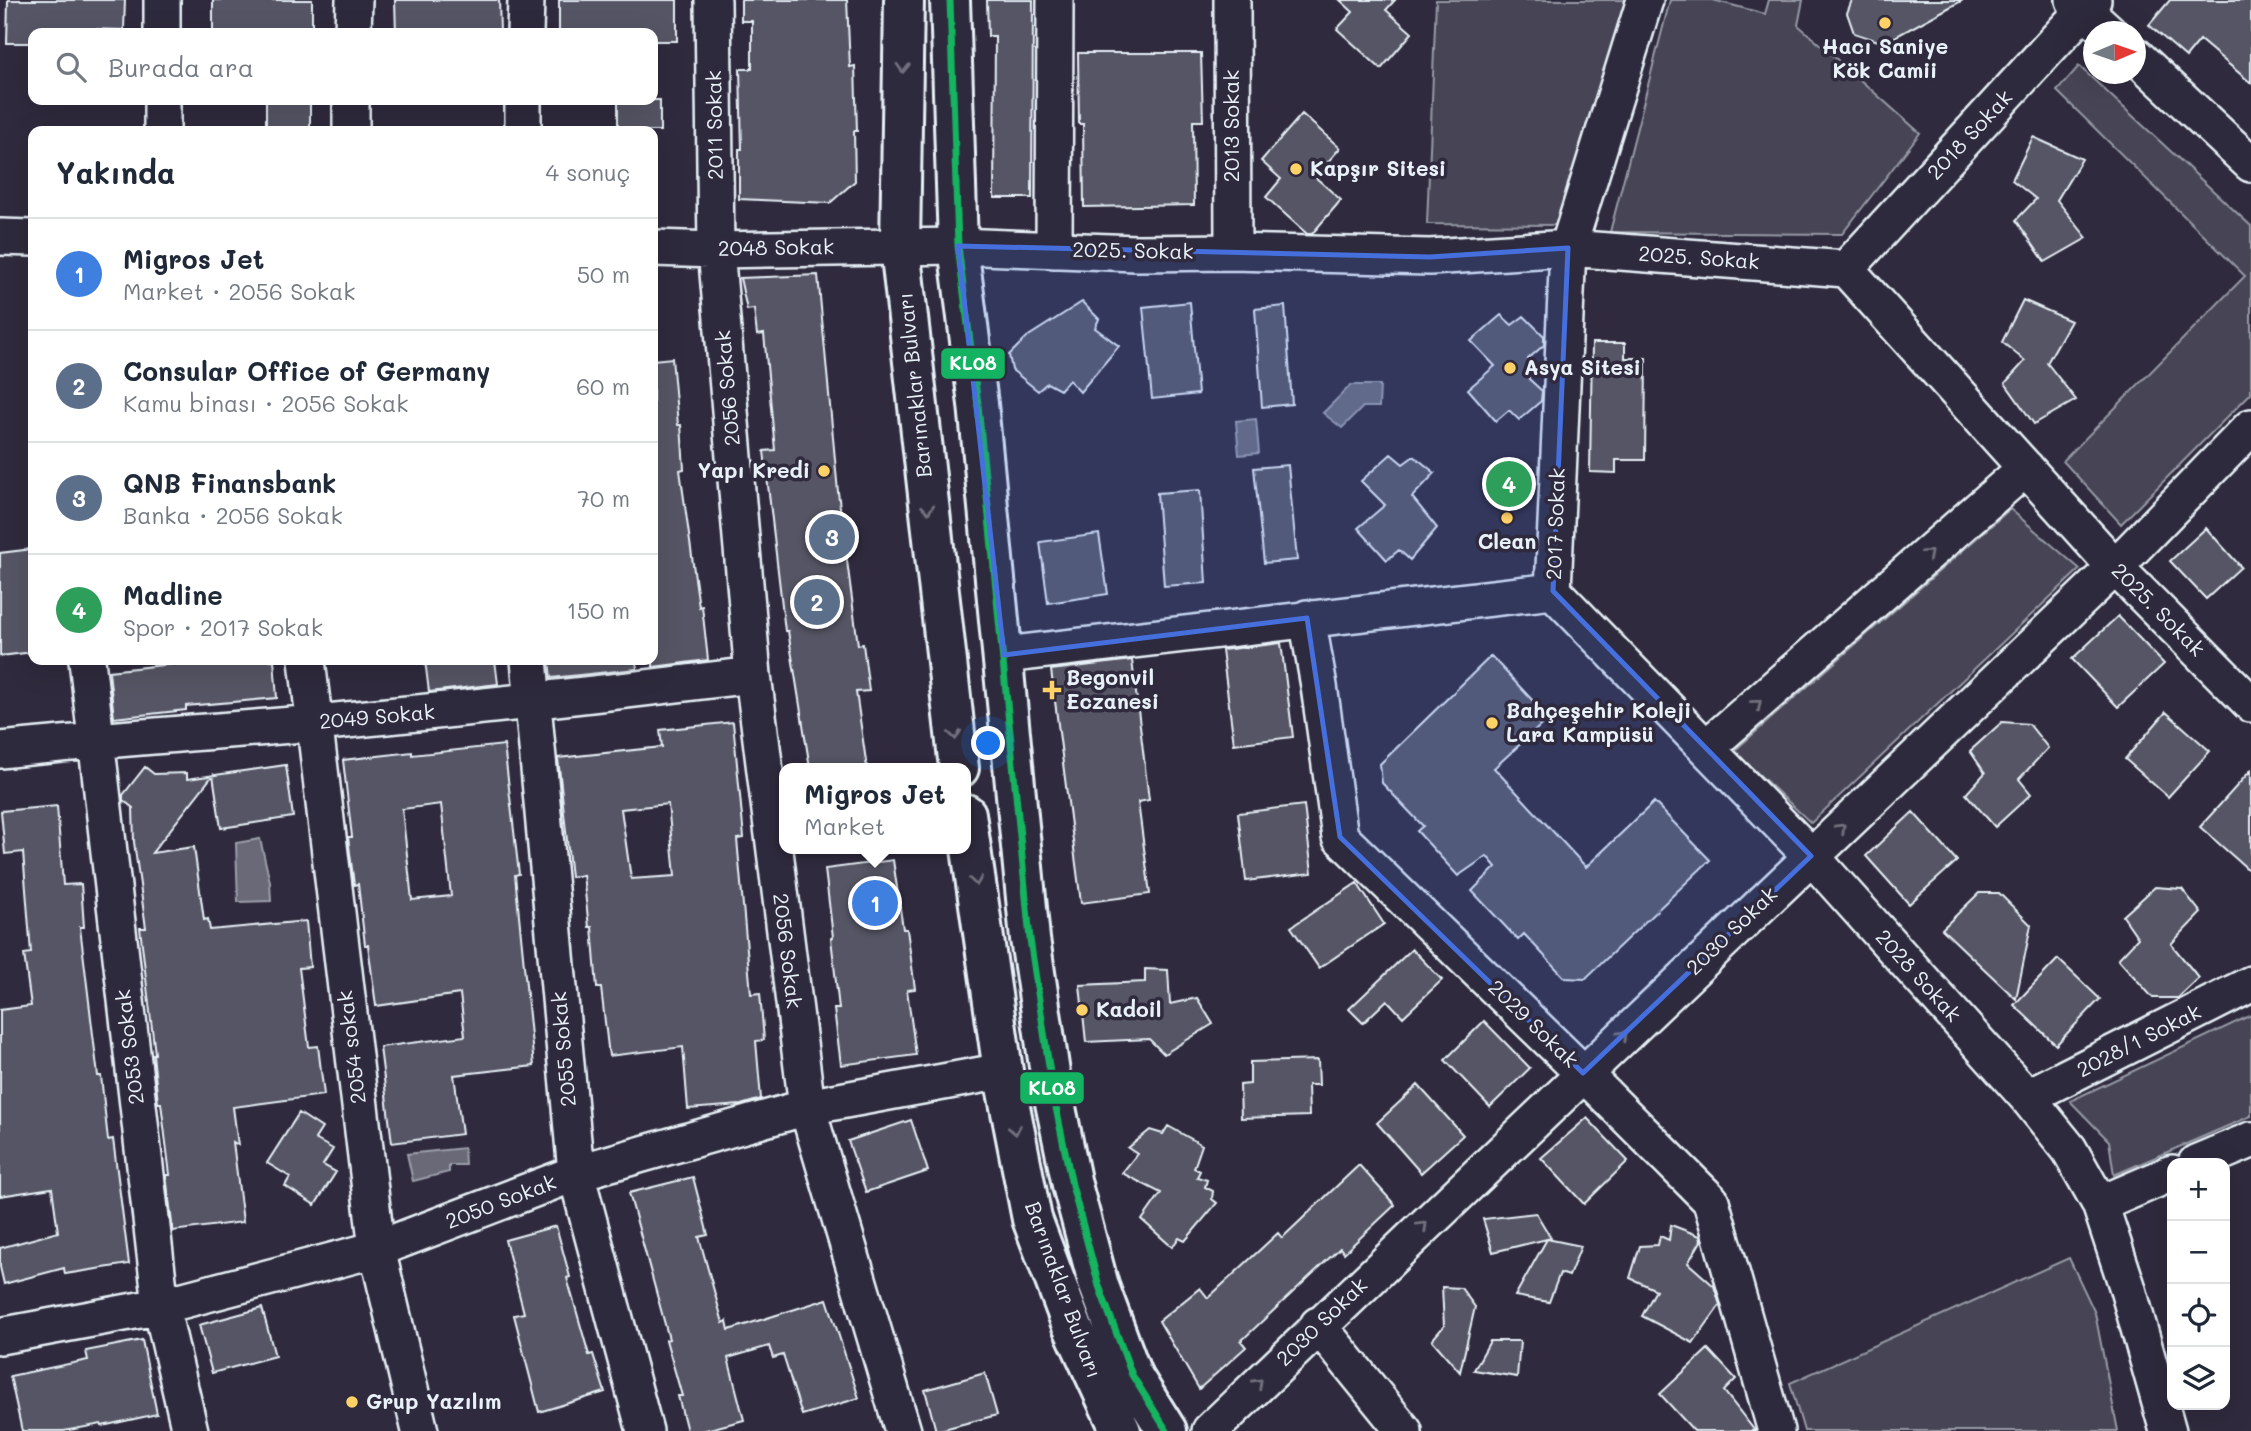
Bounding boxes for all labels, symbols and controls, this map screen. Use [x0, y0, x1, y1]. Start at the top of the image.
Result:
marker: Hacı Saniye Kök Camii [1877, 15, 1893, 31]
north arrow [2083, 21, 2146, 84]
search box [28, 28, 658, 105]
place label: Hacı Saniye Kök Camii [1822, 32, 1948, 83]
icon: search [52, 48, 90, 86]
text: Burada ara [108, 50, 254, 84]
one-way arrow [895, 63, 910, 74]
street label: 2011 Sokak [699, 70, 728, 180]
street label: 2013 Sokak [1217, 70, 1244, 182]
street label: 2018 Sokak [1920, 83, 2017, 185]
text: Yakında [56, 152, 175, 192]
place label: Kapşır Sitesi [1310, 154, 1446, 182]
text: 4 sonuç [545, 157, 630, 187]
marker: Kapşır Sitesi [1288, 161, 1304, 177]
street label: 2048 Sokak [718, 232, 834, 261]
street label: 2025. Sokak [1072, 235, 1194, 264]
street label: 2025. Sokak [1638, 239, 1761, 274]
text: Migros Jet [123, 242, 264, 276]
text: 1 [74, 259, 84, 289]
text: 50 m [577, 259, 630, 289]
text: Market · 2056 Sokak [123, 276, 356, 306]
street label: Barınaklar Bulvarı [890, 291, 937, 479]
street label: 2056 Sokak [708, 329, 745, 447]
line badge: KL08 [940, 347, 1006, 380]
text: KL08 [949, 350, 997, 375]
place label: Asya Sitesi [1524, 353, 1641, 381]
text: Consular Office of Germany [123, 354, 490, 388]
marker: Asya Sitesi [1502, 360, 1518, 376]
text: 2 [73, 371, 85, 401]
text: 60 m [576, 371, 630, 401]
text: Kamu binası · 2056 Sokak [123, 388, 408, 418]
place label: Yapı Kredi [698, 456, 810, 483]
pin: 4 [1486, 458, 1532, 510]
marker: Yapı Kredi [816, 463, 832, 479]
text: QNB Finansbank [123, 466, 336, 500]
street label: 2017 Sokak [1539, 467, 1570, 580]
text: 3 [72, 483, 86, 513]
text: 70 m [577, 483, 630, 513]
text: Banka · 2056 Sokak [123, 500, 343, 530]
one-way arrow [921, 504, 936, 515]
marker: Clean [1499, 510, 1515, 526]
pin: 3 [809, 511, 855, 563]
place label: Clean [1478, 527, 1536, 554]
one-way arrow [1920, 550, 1933, 562]
street label: 2025. Sokak [2107, 557, 2211, 661]
pin: 2 [794, 576, 840, 628]
text: Madline [123, 578, 223, 612]
text: 4 [72, 595, 86, 625]
text: 150 m [566, 595, 630, 625]
text: Spor · 2017 Sokak [123, 612, 323, 642]
place label: Begonvil Eczanesi [1066, 663, 1159, 714]
marker: Begonvil Eczanesi [1044, 682, 1060, 698]
place label: Bahçeşehir Koleji Lara Kampüsü [1506, 696, 1691, 747]
street label: 2049 Sokak [318, 697, 436, 734]
one-way arrow [1749, 699, 1762, 712]
marker: Bahçeşehir Koleji Lara Kampüsü [1484, 715, 1500, 731]
your location [971, 726, 1005, 760]
one-way arrow [947, 729, 962, 741]
popup [779, 763, 971, 854]
text: Migros Jet [804, 777, 946, 811]
text: Market [804, 811, 885, 841]
one-way arrow [1833, 823, 1846, 836]
one-way arrow [968, 876, 983, 887]
pin: 1 [852, 877, 898, 929]
street label: 2030 Sokak [1680, 880, 1782, 980]
street label: 2056 Sokak [768, 892, 809, 1010]
street label: 2028 Sokak [1870, 923, 1968, 1027]
street label: 2029 Sokak [1483, 973, 1585, 1073]
street label: 2053 Sokak [108, 988, 149, 1106]
street label: 2054 sokak [330, 989, 371, 1105]
street label: 2055 Sokak [544, 990, 581, 1108]
place label: Kadoil [1096, 995, 1162, 1022]
street label: 2028/1 Sokak [2072, 997, 2205, 1083]
marker: Kadoil [1074, 1002, 1090, 1018]
one-way arrow [1615, 1031, 1628, 1044]
line badge: KL08 [1019, 1071, 1085, 1105]
text: KL08 [1028, 1075, 1076, 1100]
one-way arrow [1007, 1124, 1022, 1136]
map controls [2167, 1158, 2230, 1410]
button: + [2167, 1158, 2230, 1221]
street label: 2050 Sokak [441, 1167, 560, 1234]
street label: Barınaklar Bulvarı [1020, 1198, 1109, 1381]
one-way arrow [1414, 1221, 1427, 1234]
button: − [2167, 1221, 2230, 1284]
street label: 2030 Sokak [1270, 1271, 1372, 1371]
button: locate [2167, 1284, 2230, 1347]
button: layers [2167, 1347, 2230, 1410]
one-way arrow [1250, 1379, 1263, 1392]
place label: Grup Yazılım [366, 1387, 502, 1414]
marker: Grup Yazılım [344, 1394, 360, 1410]

